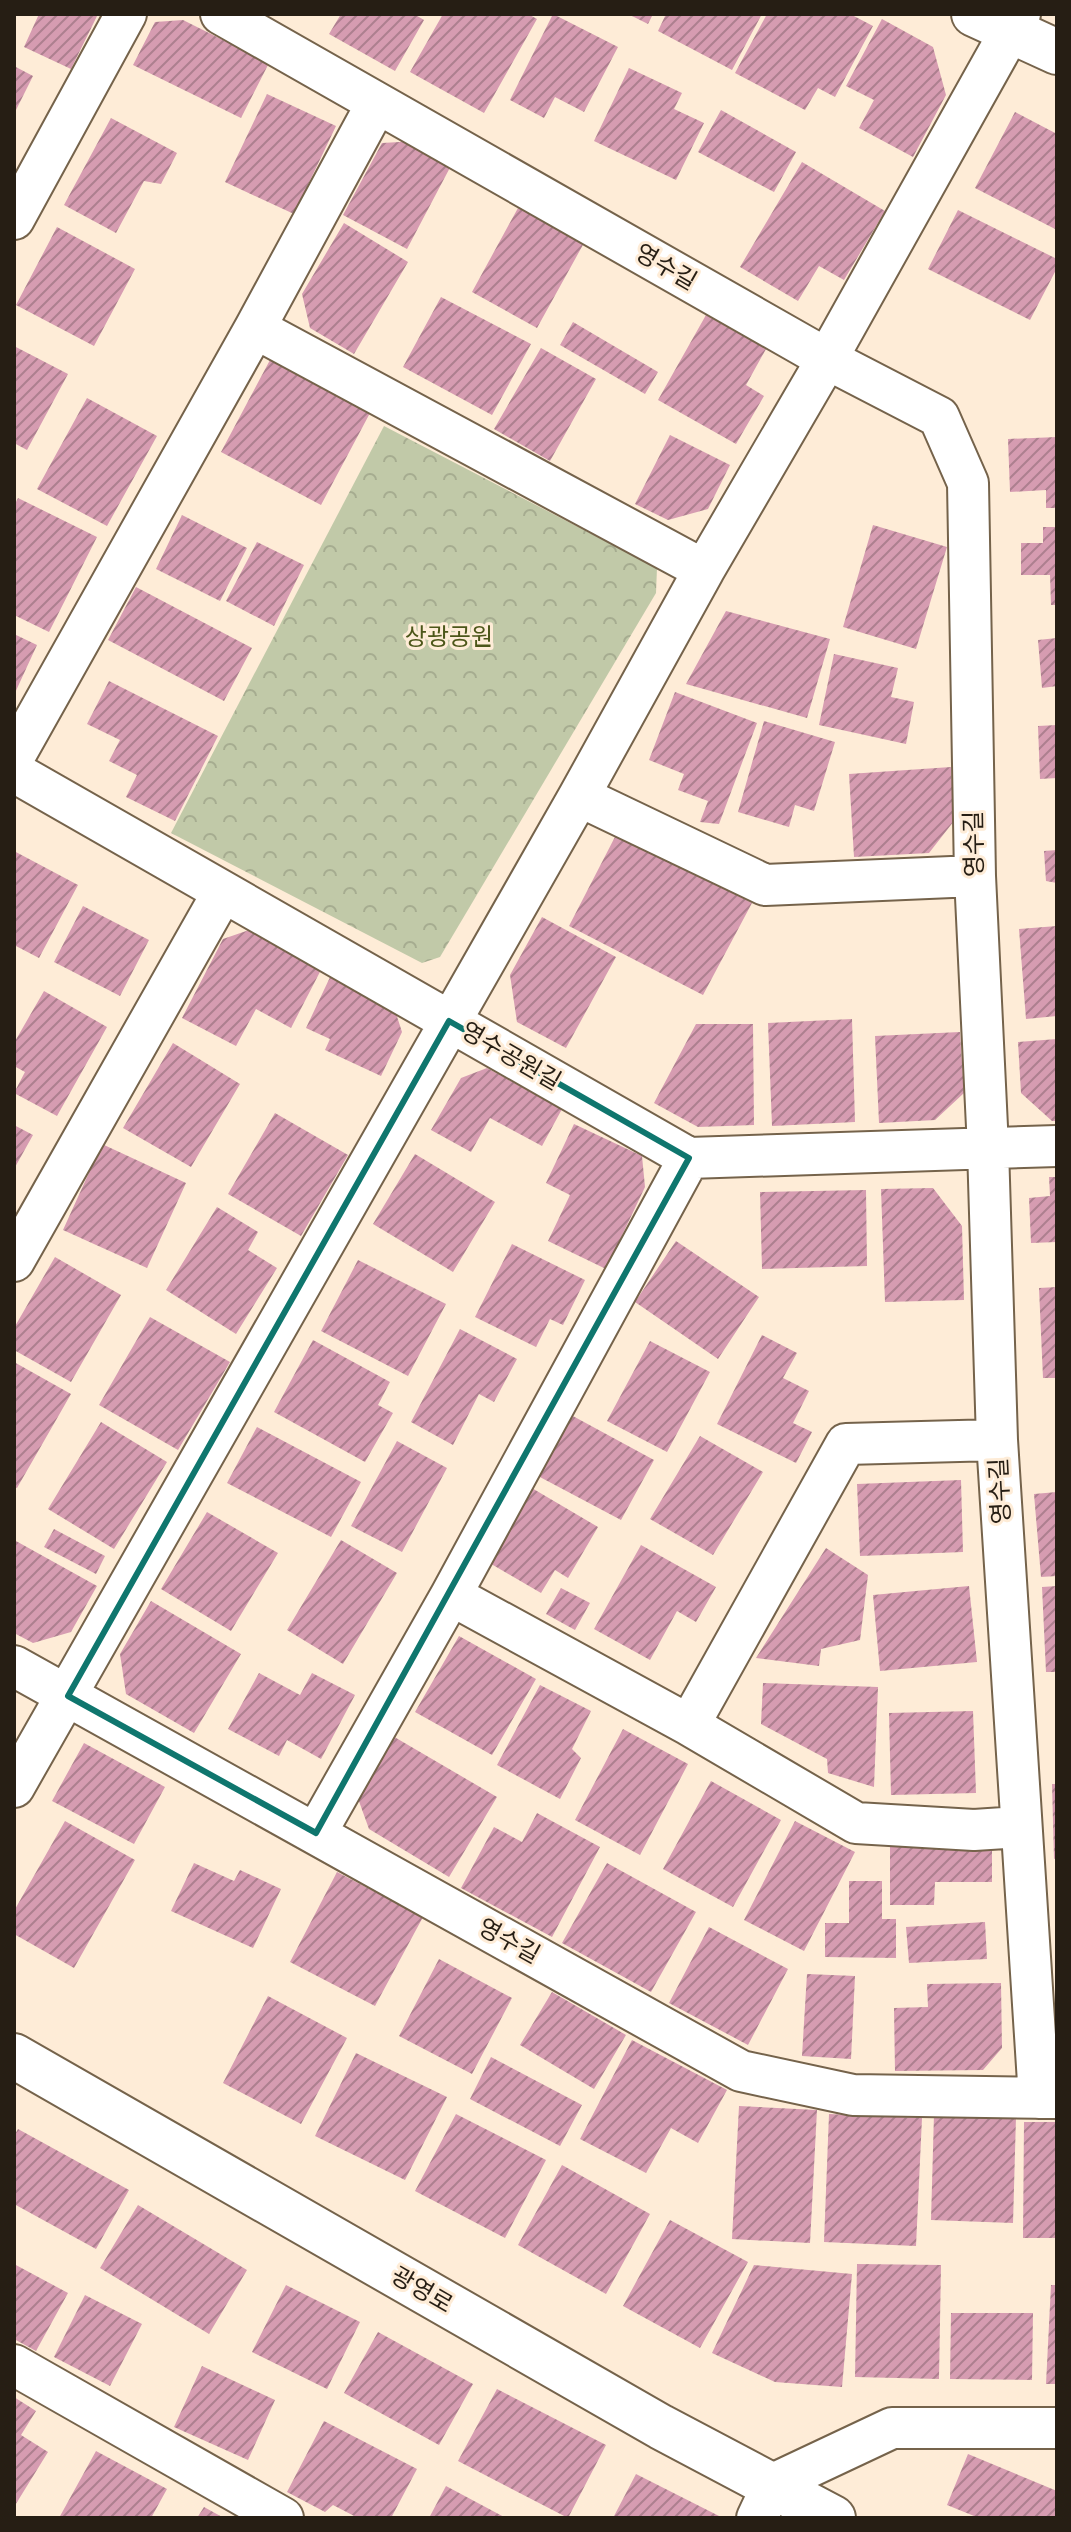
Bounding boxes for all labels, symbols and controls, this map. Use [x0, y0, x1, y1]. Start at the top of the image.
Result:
street label: 영수길 [630, 237, 703, 297]
park label: 상광공원 [405, 621, 493, 652]
street label: 영수길 [957, 811, 990, 877]
street label: 영수공원길 [456, 1015, 567, 1097]
street label: 영수길 [982, 1457, 1017, 1525]
street label: 영수길 [473, 1911, 546, 1970]
street label: 광영로 [386, 2260, 459, 2320]

